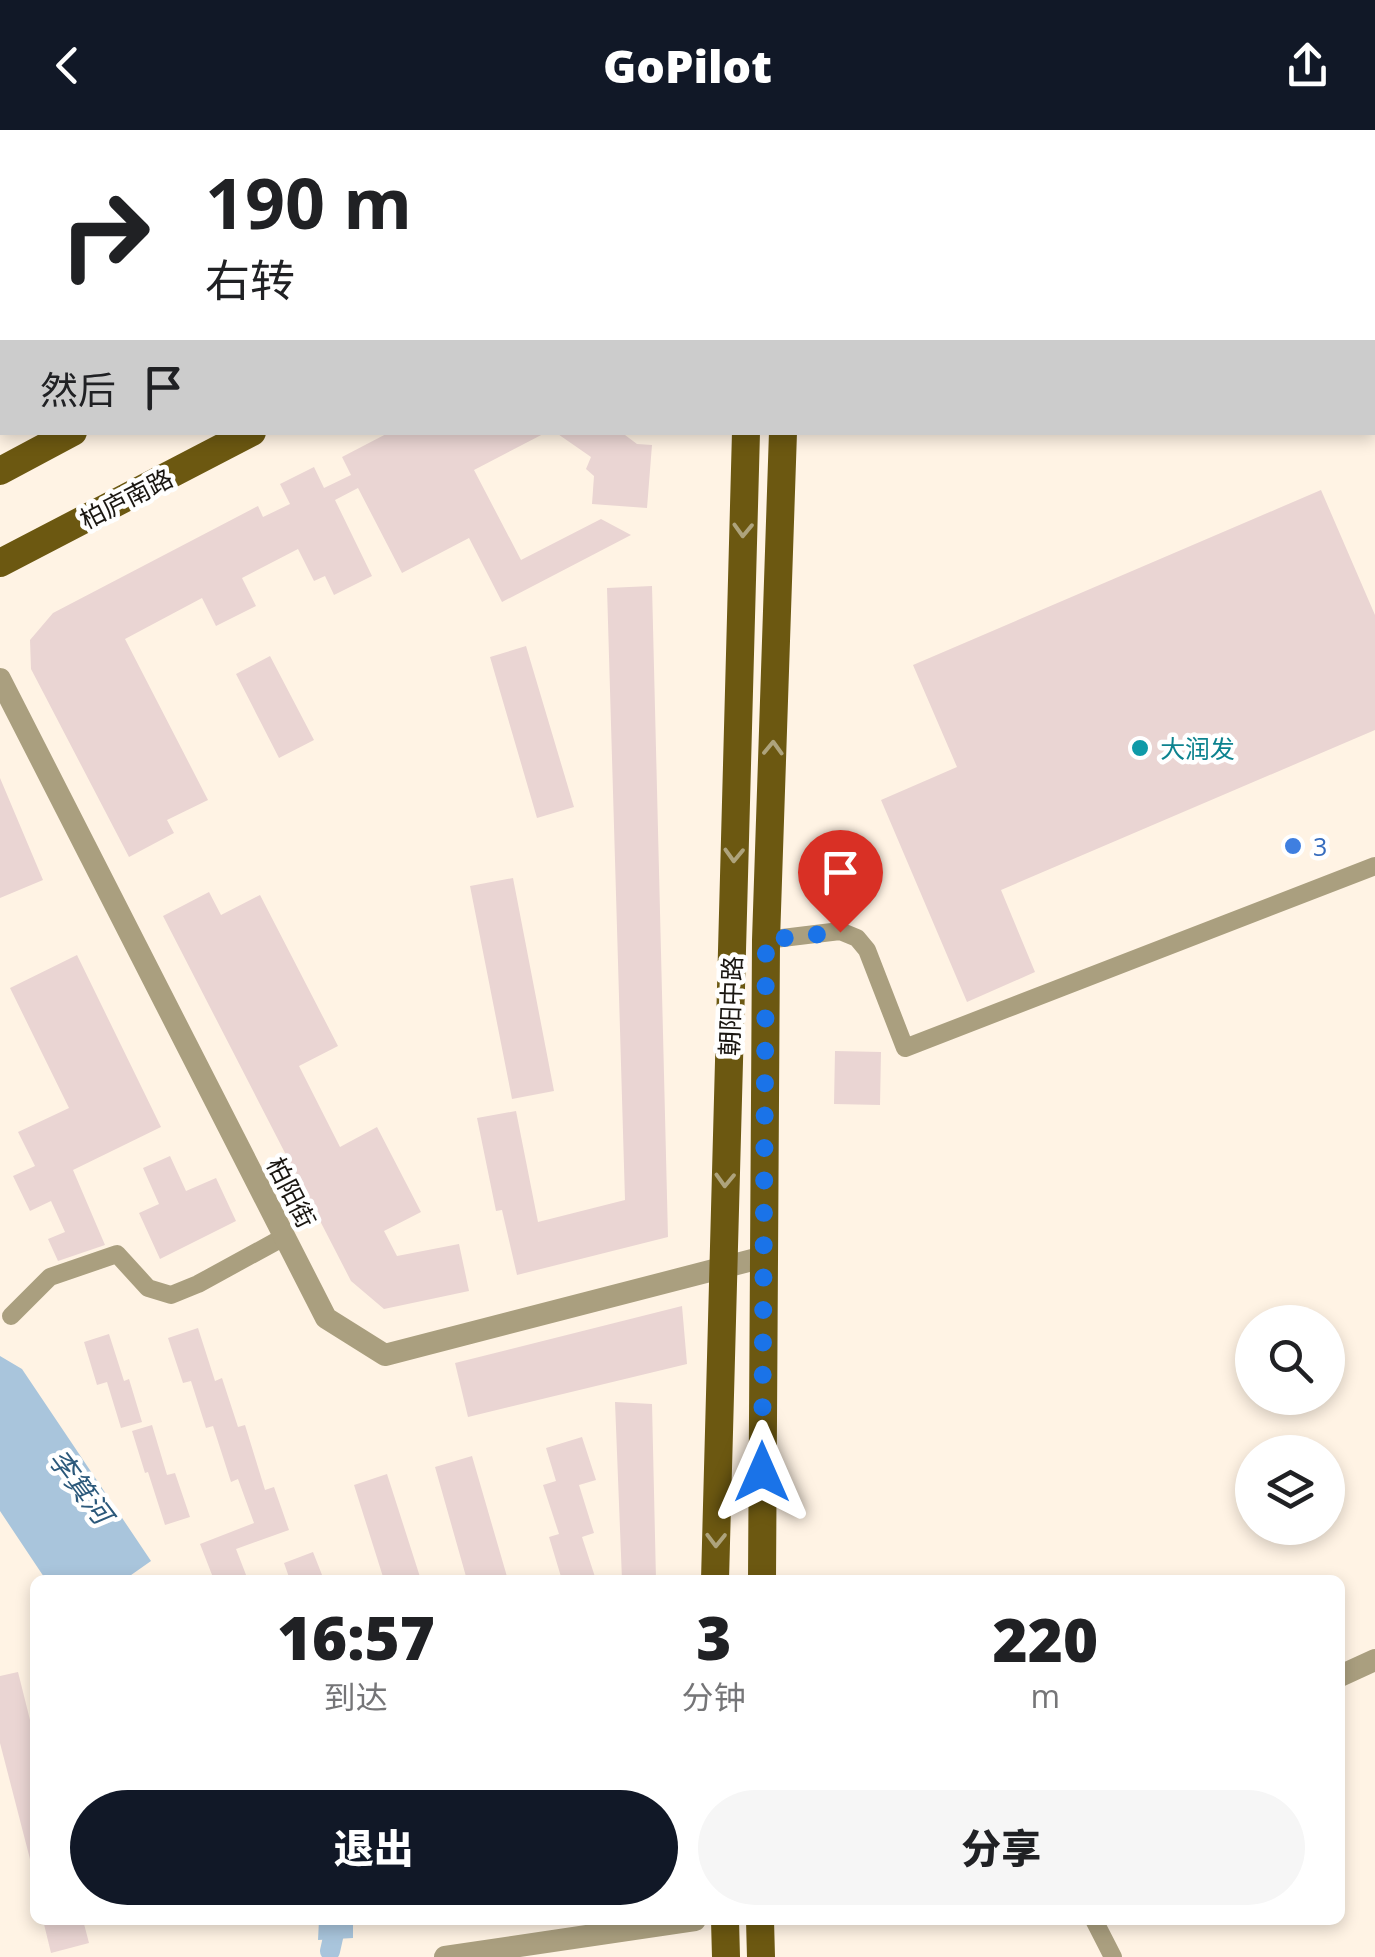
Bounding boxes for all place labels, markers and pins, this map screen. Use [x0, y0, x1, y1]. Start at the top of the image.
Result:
place label: 大润发 [1160, 731, 1235, 765]
marker: 大润发 [1129, 737, 1151, 759]
place label: 3 [1313, 829, 1327, 863]
pin [798, 830, 883, 933]
marker: 3 [1282, 835, 1304, 857]

